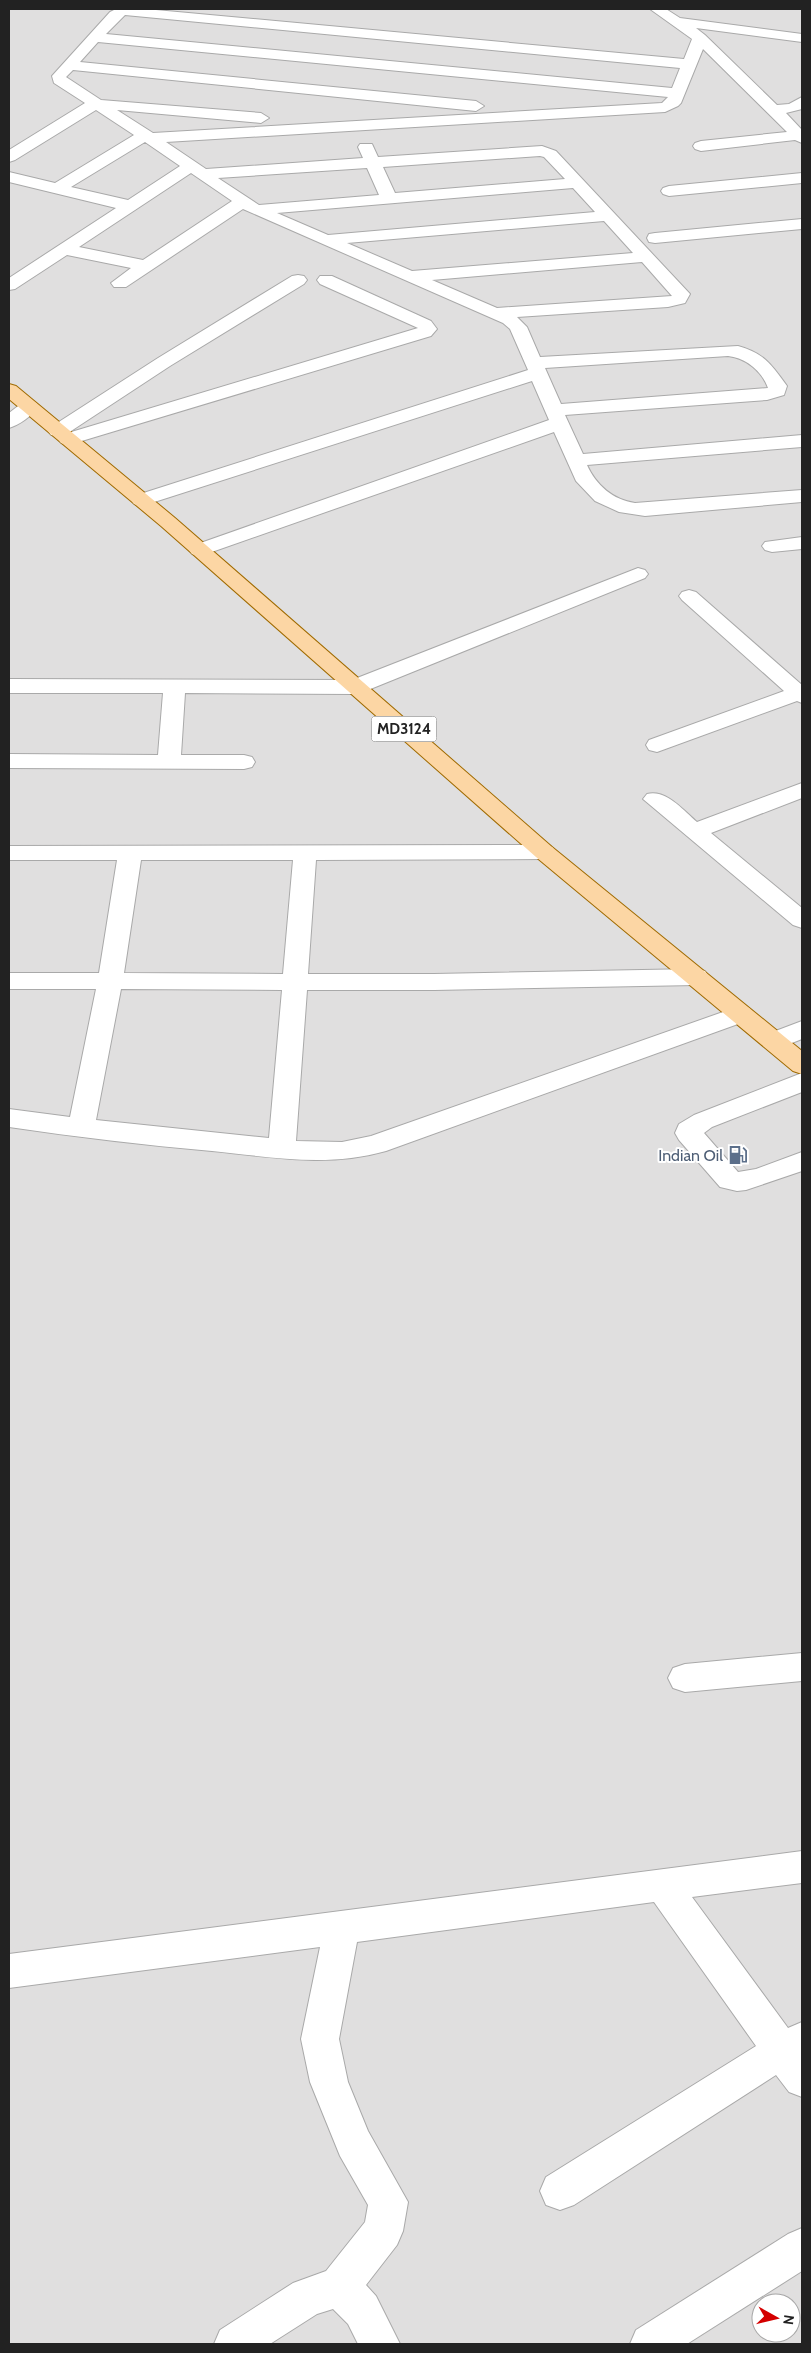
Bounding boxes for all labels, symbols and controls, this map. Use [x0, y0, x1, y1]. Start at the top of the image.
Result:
road number: MD3124 [372, 716, 436, 742]
fuel station icon: Indian Oil [727, 1144, 749, 1166]
place label: Indian Oil [658, 1146, 723, 1165]
north arrow [751, 2293, 801, 2343]
text: N [779, 2314, 798, 2326]

